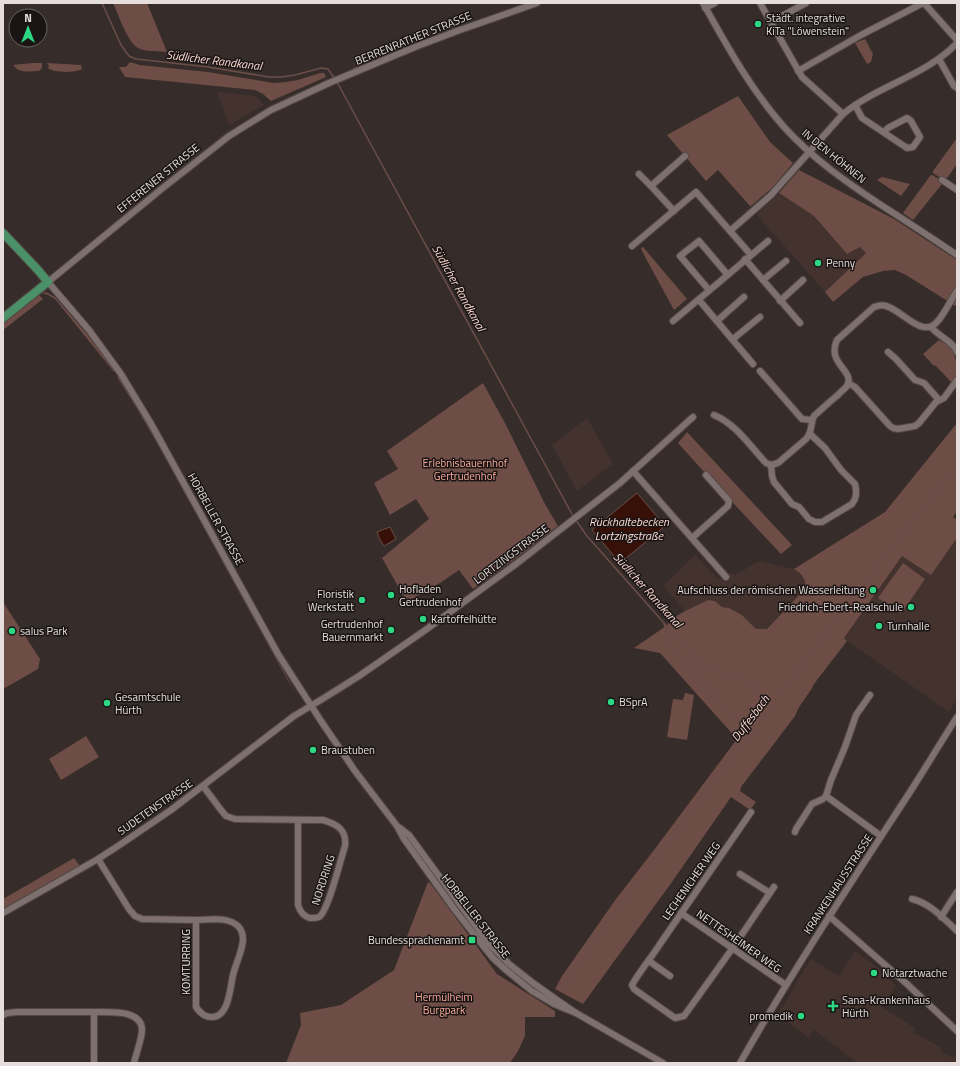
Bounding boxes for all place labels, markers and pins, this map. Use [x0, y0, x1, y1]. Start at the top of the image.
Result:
place label: Städt. integrative KiTa "Löwenstein" [766, 10, 849, 39]
marker: Städt. integrative KiTa "Löwenstein" [753, 19, 763, 29]
place label: Penny [826, 255, 856, 271]
marker: Penny [813, 258, 823, 268]
place label: Hofladen Gertrudenhof [399, 581, 462, 610]
place label: Aufschluss der römischen Wasserleitung [677, 582, 865, 598]
marker: Aufschluss der römischen Wasserleitung [868, 585, 878, 595]
place label: Floristik Werkstatt [308, 586, 355, 615]
marker: Hofladen Gertrudenhof [386, 590, 396, 600]
marker: Floristik Werkstatt [357, 595, 367, 605]
place label: Friedrich-Ebert-Realschule [778, 599, 903, 615]
marker: Friedrich-Ebert-Realschule [906, 602, 916, 612]
place label: Kartoffelhütte [431, 611, 497, 627]
marker: Kartoffelhütte [418, 614, 428, 624]
place label: Gertrudenhof Bauernmarkt [321, 616, 383, 645]
place label: Turnhalle [887, 618, 930, 634]
marker: Turnhalle [874, 621, 884, 631]
place label: salus Park [20, 623, 68, 639]
marker: Gertrudenhof Bauernmarkt [386, 625, 396, 635]
marker: salus Park [7, 626, 17, 636]
place label: Gesamtschule Hürth [115, 689, 181, 718]
place label: BSprA [619, 694, 648, 710]
marker: BSprA [606, 697, 616, 707]
marker: Gesamtschule Hürth [102, 698, 112, 708]
place label: Braustuben [321, 742, 375, 758]
marker: Braustuben [308, 745, 318, 755]
place label: Bundessprachenamt [368, 932, 464, 948]
marker: Bundessprachenamt [467, 935, 477, 945]
place label: Notarztwache [882, 965, 948, 981]
marker: Notarztwache [869, 968, 879, 978]
place label: Sana-Krankenhaus Hürth [842, 992, 930, 1021]
marker: Sana-Krankenhaus Hürth [827, 1000, 839, 1012]
place label: promedik [749, 1008, 794, 1024]
marker: promedik [796, 1011, 806, 1021]

